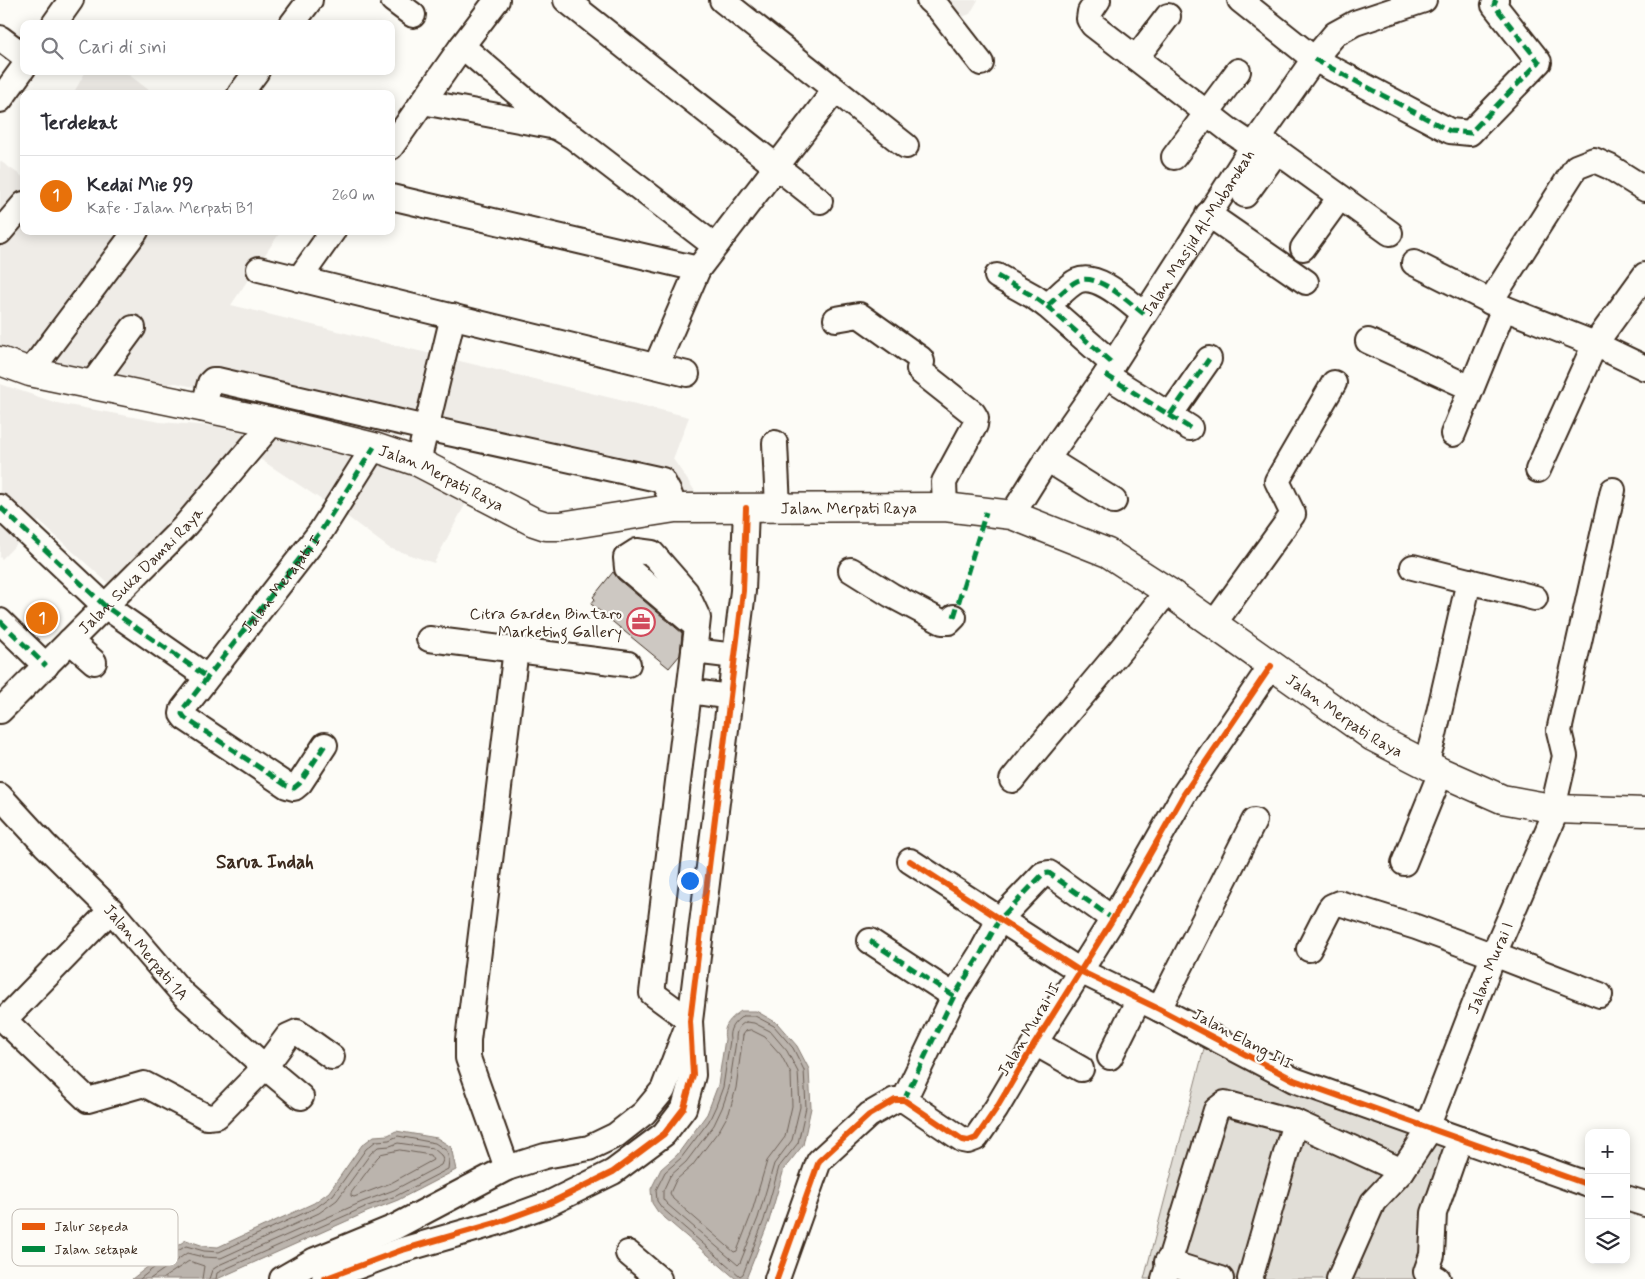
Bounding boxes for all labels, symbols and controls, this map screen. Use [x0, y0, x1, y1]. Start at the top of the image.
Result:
search box [20, 20, 395, 75]
icon: search [38, 34, 66, 62]
text: Cari di sini [78, 35, 166, 60]
text: Terdekat [40, 109, 118, 137]
street label: Jalan Masjid Al-Mubarokah [1137, 146, 1260, 321]
text: Kedai Mie 99 [87, 173, 193, 198]
text: 1 [52, 185, 60, 206]
text: 260 m [332, 185, 375, 206]
text: Kafe · Jalan Merpati B1 [87, 198, 253, 219]
street label: Jalan Merpati Raya [376, 440, 507, 517]
street label: Jalan Merpati Raya [781, 498, 917, 520]
street label: Jalan Suka Damai Raya [74, 503, 209, 639]
street label: Jalan Merapati I [237, 531, 326, 638]
pin: 1 [26, 599, 58, 637]
place label: Citra Garden Bintaro Marketing Gallery [470, 604, 622, 644]
office icon: Citra Garden Bintaro Marketing Gallery [626, 607, 656, 637]
street label: Jalan Merpati Raya [1281, 670, 1406, 763]
district label: Sarua Indah [216, 850, 314, 875]
your location [677, 868, 703, 894]
street label: Jalan Merpati 1A [99, 900, 193, 1005]
street label: Jalan Murai I [1463, 919, 1519, 1017]
street label: Jalan Murai II [993, 979, 1065, 1080]
street label: Jalan Elang III [1188, 1004, 1296, 1076]
map controls [1585, 1129, 1630, 1264]
button: + [1585, 1129, 1630, 1174]
button: − [1585, 1174, 1630, 1219]
legend [12, 1209, 178, 1266]
text: Jalur sepeda [54, 1218, 128, 1236]
button: layers [1585, 1219, 1630, 1264]
text: Jalan setapak [54, 1241, 138, 1259]

